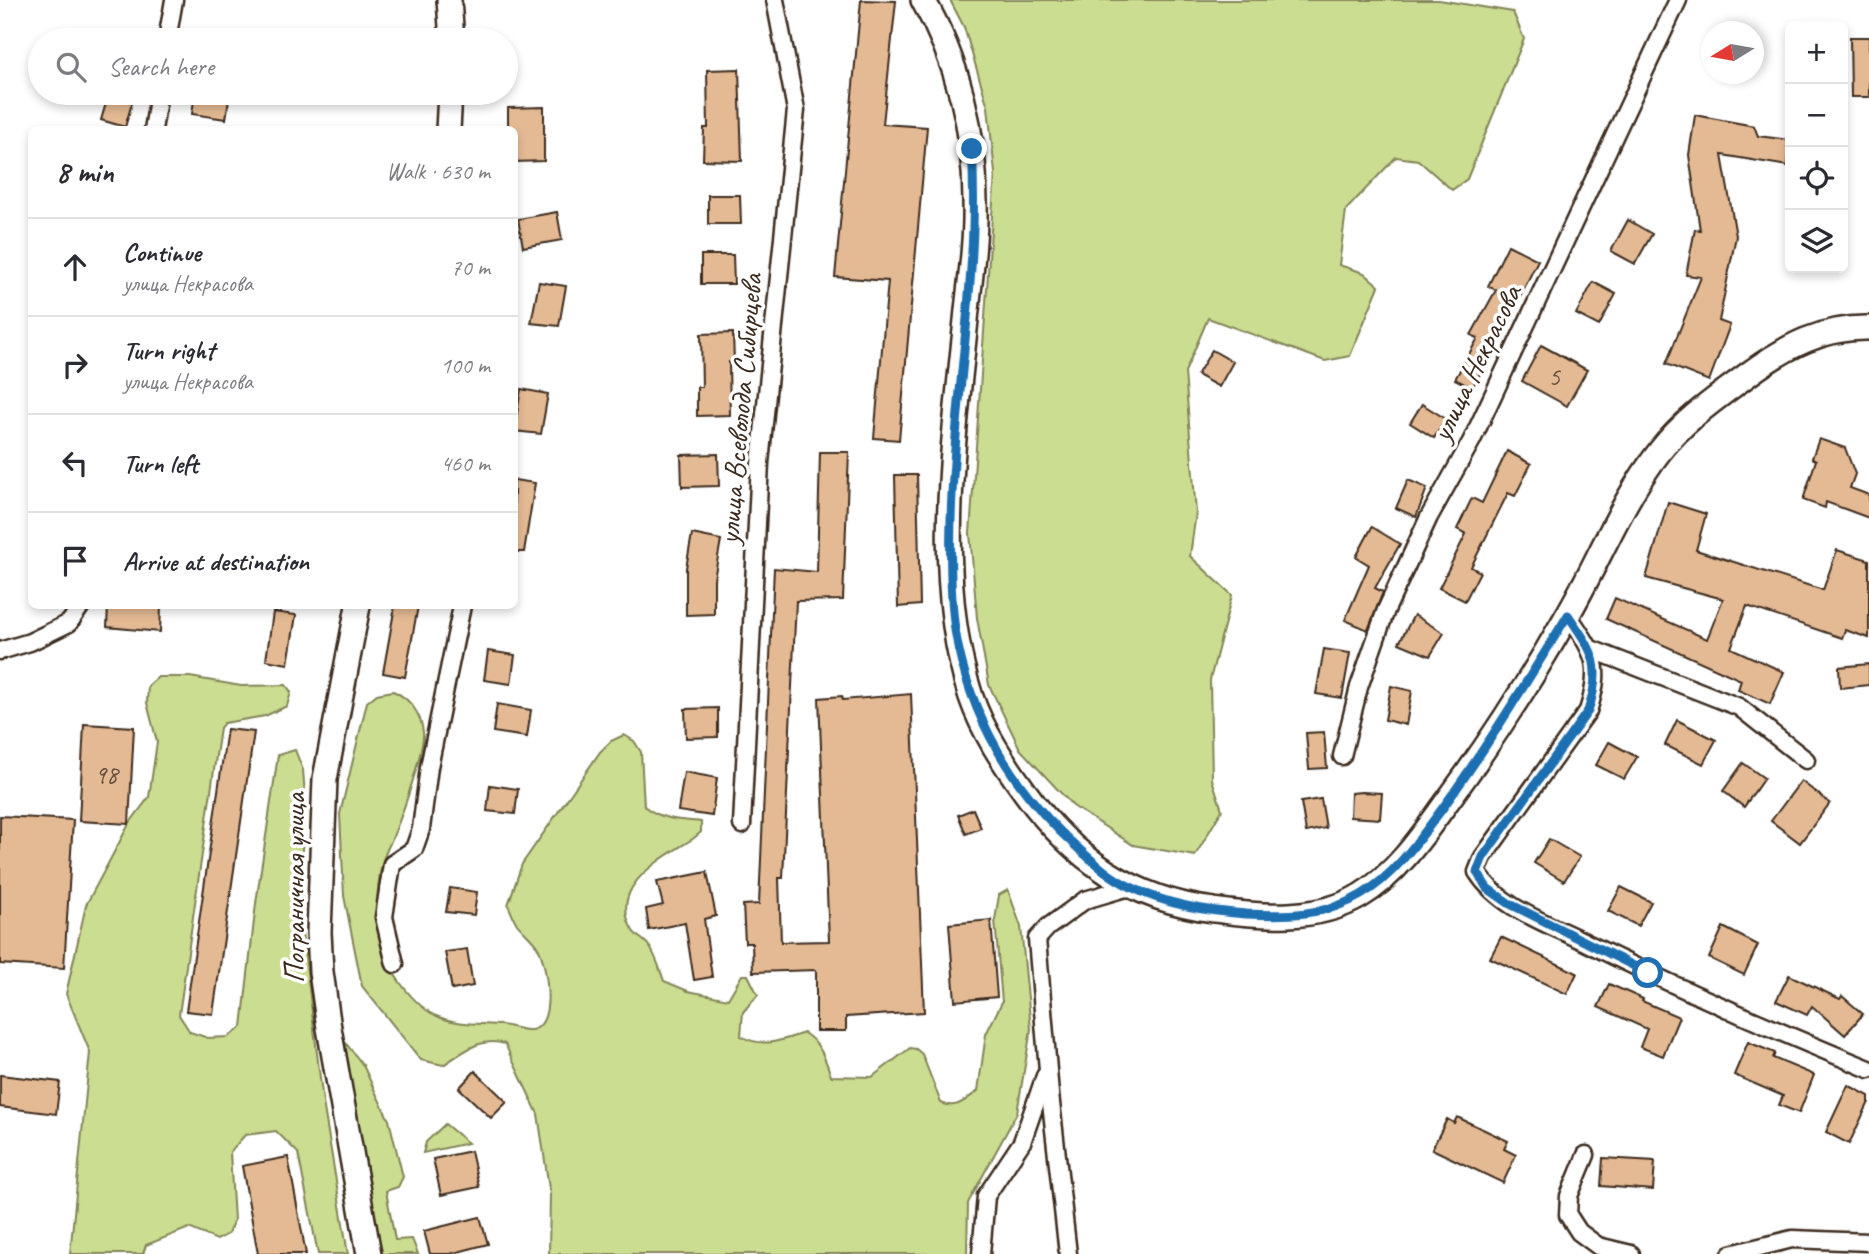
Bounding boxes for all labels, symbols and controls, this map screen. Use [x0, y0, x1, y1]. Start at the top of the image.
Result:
north arrow [1701, 21, 1764, 84]
map controls [1785, 21, 1848, 273]
button: + [1785, 21, 1848, 84]
search box [28, 28, 518, 105]
icon: search [52, 48, 90, 86]
text: Search here [108, 50, 214, 83]
button: − [1785, 84, 1848, 147]
route end [956, 133, 987, 164]
button: locate [1785, 147, 1848, 210]
text: 8 min [56, 153, 113, 191]
text: Walk · 630 m [386, 157, 490, 186]
button: layers [1785, 210, 1848, 273]
text: Continue [123, 236, 201, 269]
icon: ahead [56, 248, 94, 286]
text: 70 m [451, 253, 490, 282]
text: улица Некрасова [123, 269, 253, 298]
street label: улица Всеволода Сибирцева [709, 270, 771, 548]
street label: улица Некрасова [1421, 277, 1531, 449]
text: Turn right [123, 334, 214, 367]
icon: right [56, 346, 94, 384]
text: 100 m [441, 351, 490, 380]
house number: 5 [1548, 360, 1561, 393]
text: улица Некрасова [123, 367, 253, 396]
icon: left [56, 444, 94, 482]
text: Turn left [123, 447, 198, 480]
text: 460 m [441, 449, 490, 478]
icon: arrive [56, 542, 94, 580]
text: Arrive at destination [123, 545, 309, 578]
house number: 98 [94, 758, 120, 791]
street label: Пограничная улица [275, 791, 313, 983]
route start [1632, 957, 1663, 988]

